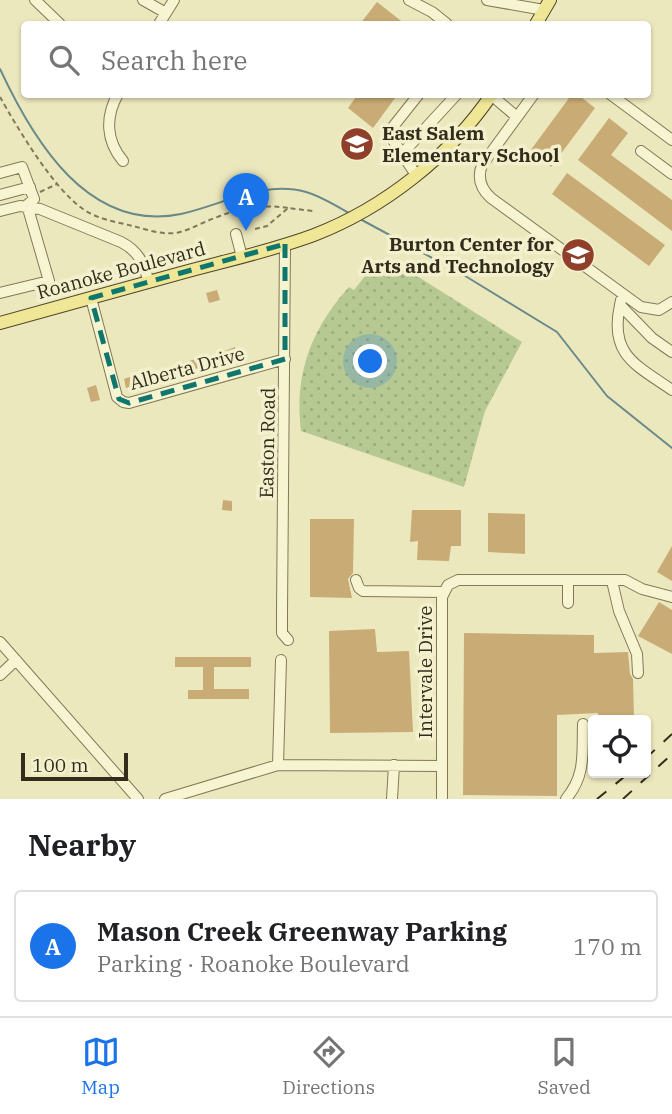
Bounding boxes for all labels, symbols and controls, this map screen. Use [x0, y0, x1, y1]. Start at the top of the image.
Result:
search box [21, 21, 651, 98]
icon: search [45, 41, 83, 79]
text: Search here [101, 43, 247, 77]
place label: East Salem Elementary School [382, 121, 559, 167]
school or university icon: East Salem Elementary School [338, 125, 376, 163]
pin: A [223, 173, 269, 231]
place label: Burton Center for Arts and Technology [361, 232, 555, 278]
street label: Roanoke Boulevard [34, 236, 208, 304]
school or university icon: Burton Center for Arts and Technology [559, 236, 597, 274]
street label: Alberta Drive [127, 341, 247, 395]
your location [353, 344, 387, 378]
street label: Easton Road [254, 387, 280, 499]
street label: Intervale Drive [413, 605, 437, 739]
map controls [588, 715, 651, 778]
button: locate [588, 715, 651, 778]
scale bar [21, 750, 128, 782]
text: 100 m [32, 753, 89, 777]
text: Nearby [28, 825, 136, 864]
text: Mason Creek Greenway Parking [97, 914, 507, 948]
text: A [45, 931, 61, 961]
text: 170 m [573, 931, 642, 961]
text: Parking · Roanoke Boulevard [97, 948, 410, 978]
tab: Map [81, 1033, 120, 1099]
tab: Directions [282, 1033, 375, 1099]
tab: Saved [538, 1033, 591, 1099]

